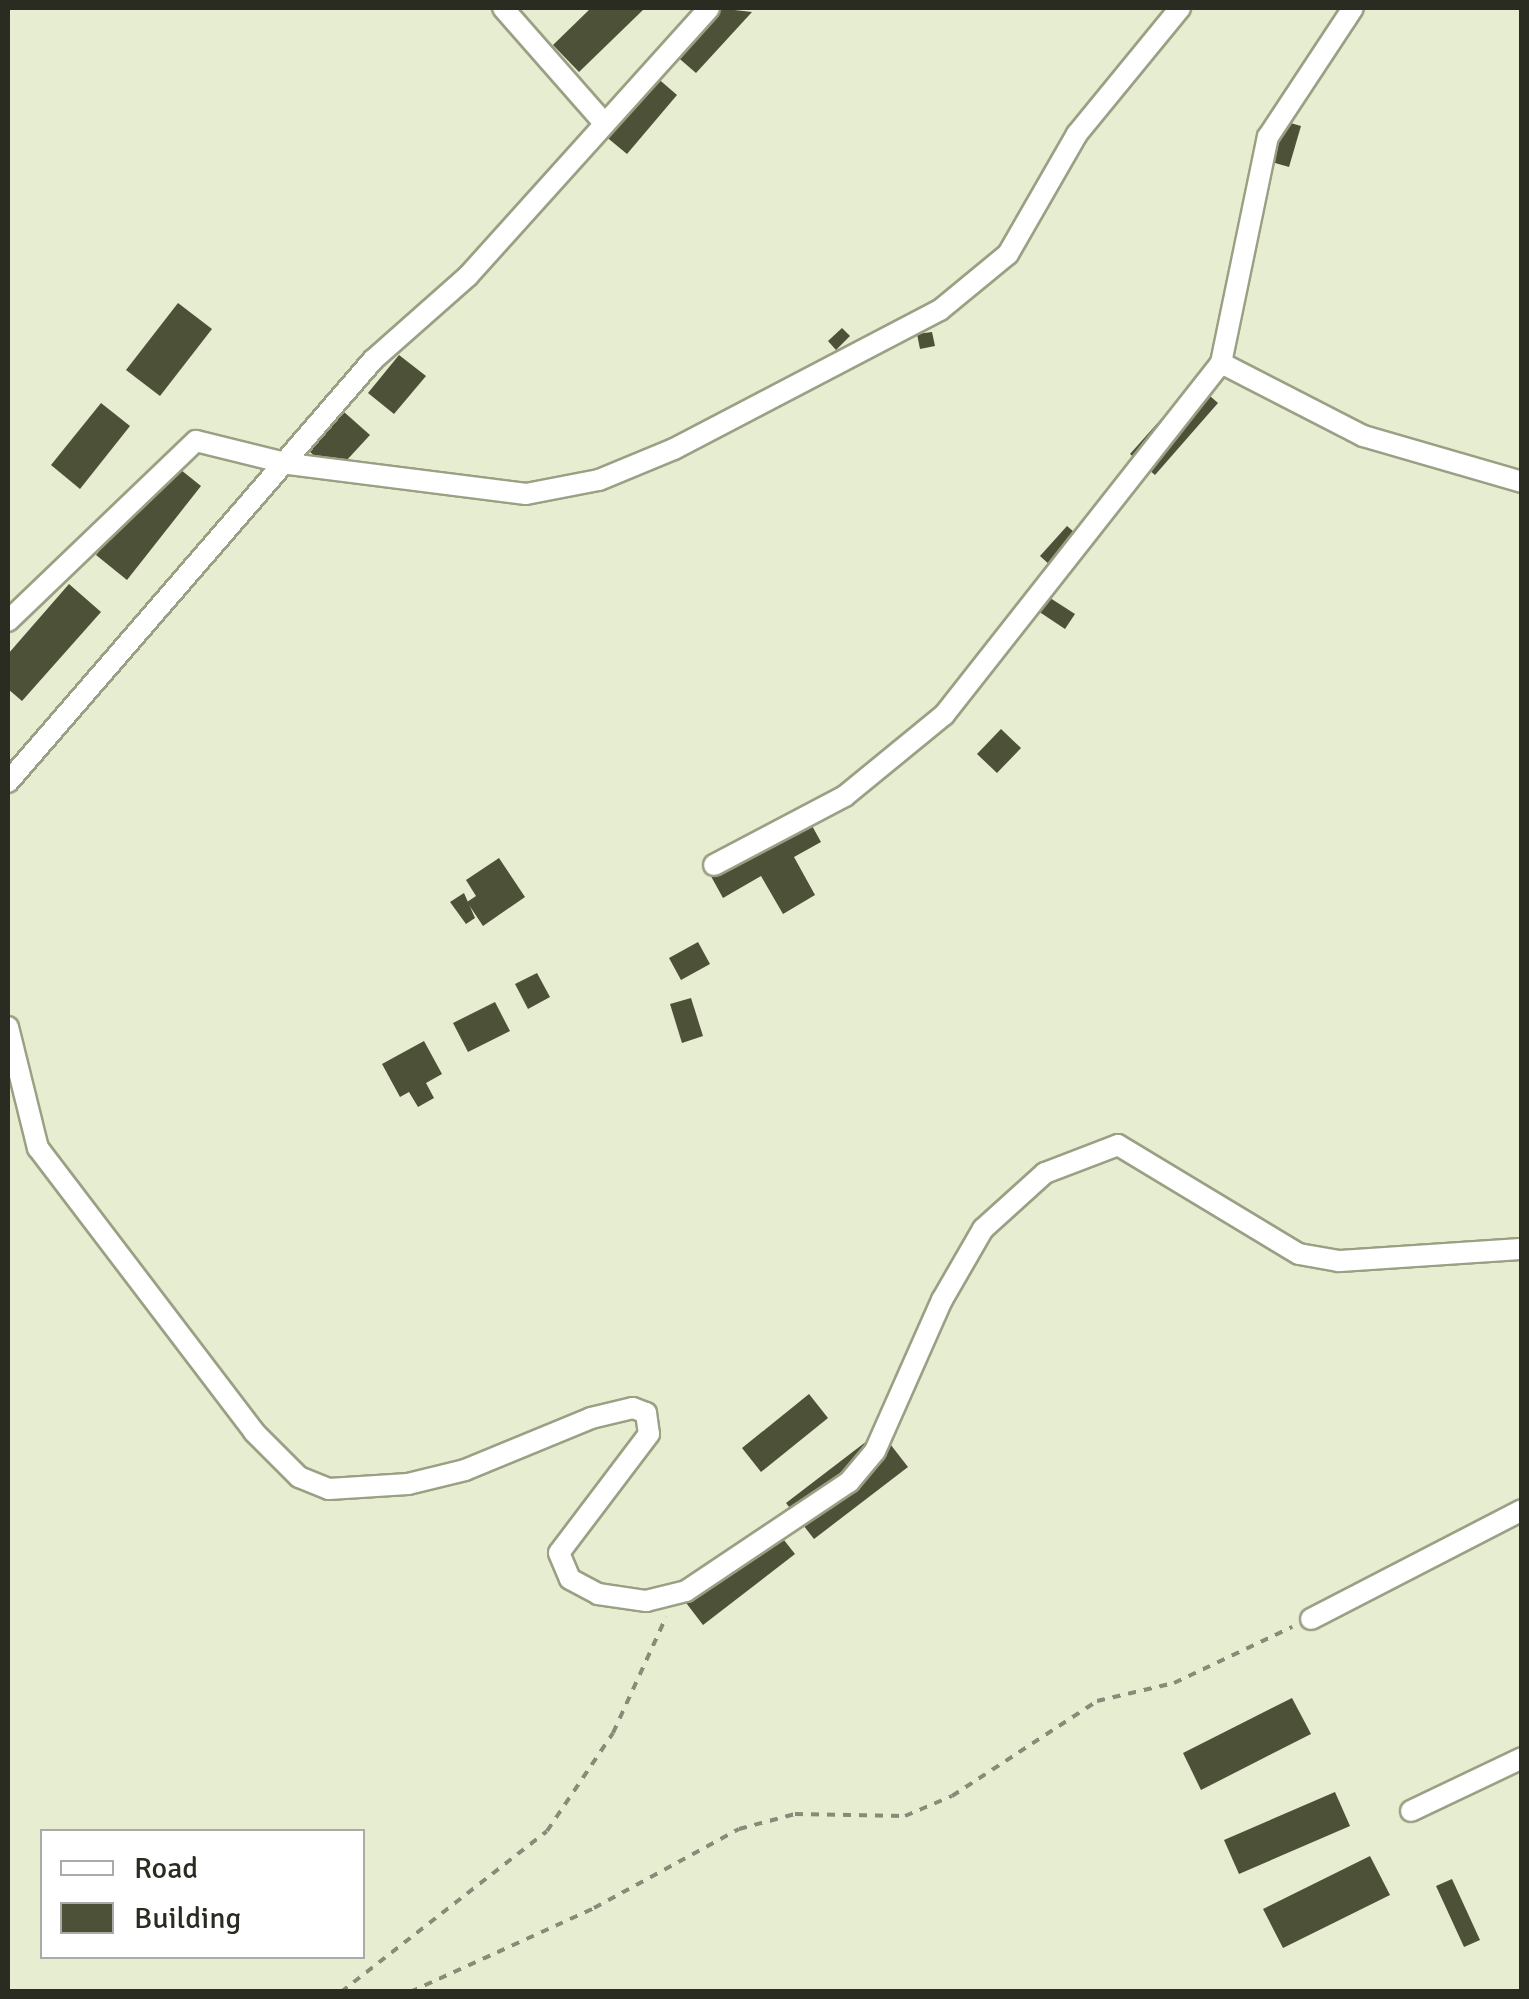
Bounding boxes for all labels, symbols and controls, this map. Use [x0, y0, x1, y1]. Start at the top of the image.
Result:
legend [40, 1829, 365, 1959]
text: Road [134, 1850, 198, 1887]
text: Building [134, 1900, 241, 1937]

